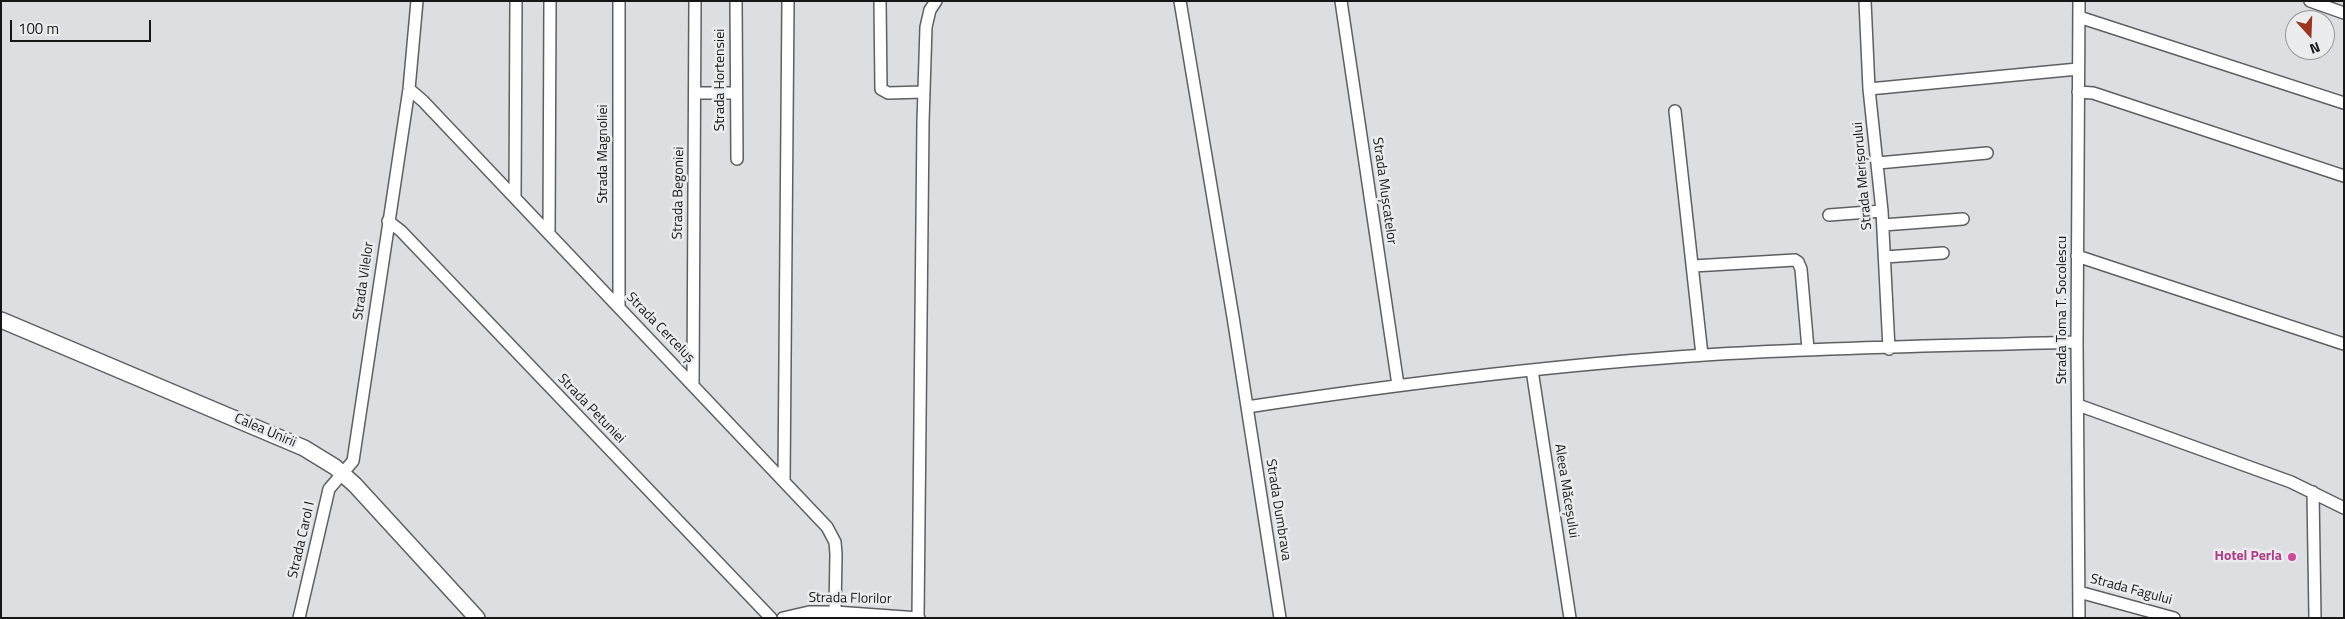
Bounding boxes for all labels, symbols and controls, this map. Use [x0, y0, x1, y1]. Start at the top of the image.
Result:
scale bar [12, 10, 154, 42]
north arrow [2285, 10, 2335, 60]
text: 100 m [18, 17, 59, 40]
street label: Strada Hortensiei [713, 29, 729, 131]
text: N [2307, 37, 2323, 60]
street label: Strada Magnoliei [596, 104, 612, 204]
street label: Strada Merișorului [1850, 121, 1876, 231]
street label: Strada Mușcatelor [1368, 136, 1400, 246]
street label: Strada Begoniei [670, 146, 688, 240]
street label: Strada Toma T. Socolescu [2055, 236, 2071, 384]
street label: Strada Vilelor [350, 241, 378, 321]
street label: Strada Cerceluș [622, 289, 698, 367]
street label: Strada Petuniei [554, 371, 628, 447]
street label: Calea Unirii [232, 410, 298, 452]
street label: Aleea Măceșului [1550, 443, 1582, 539]
street label: Strada Dumbrava [1262, 458, 1294, 562]
street label: Strada Carol I [285, 500, 319, 580]
place label: Hotel Perla [2215, 549, 2282, 565]
marker: Hotel Perla [2286, 551, 2298, 563]
street label: Strada Fagului [2088, 571, 2174, 609]
street label: Strada Florilor [808, 590, 892, 608]

